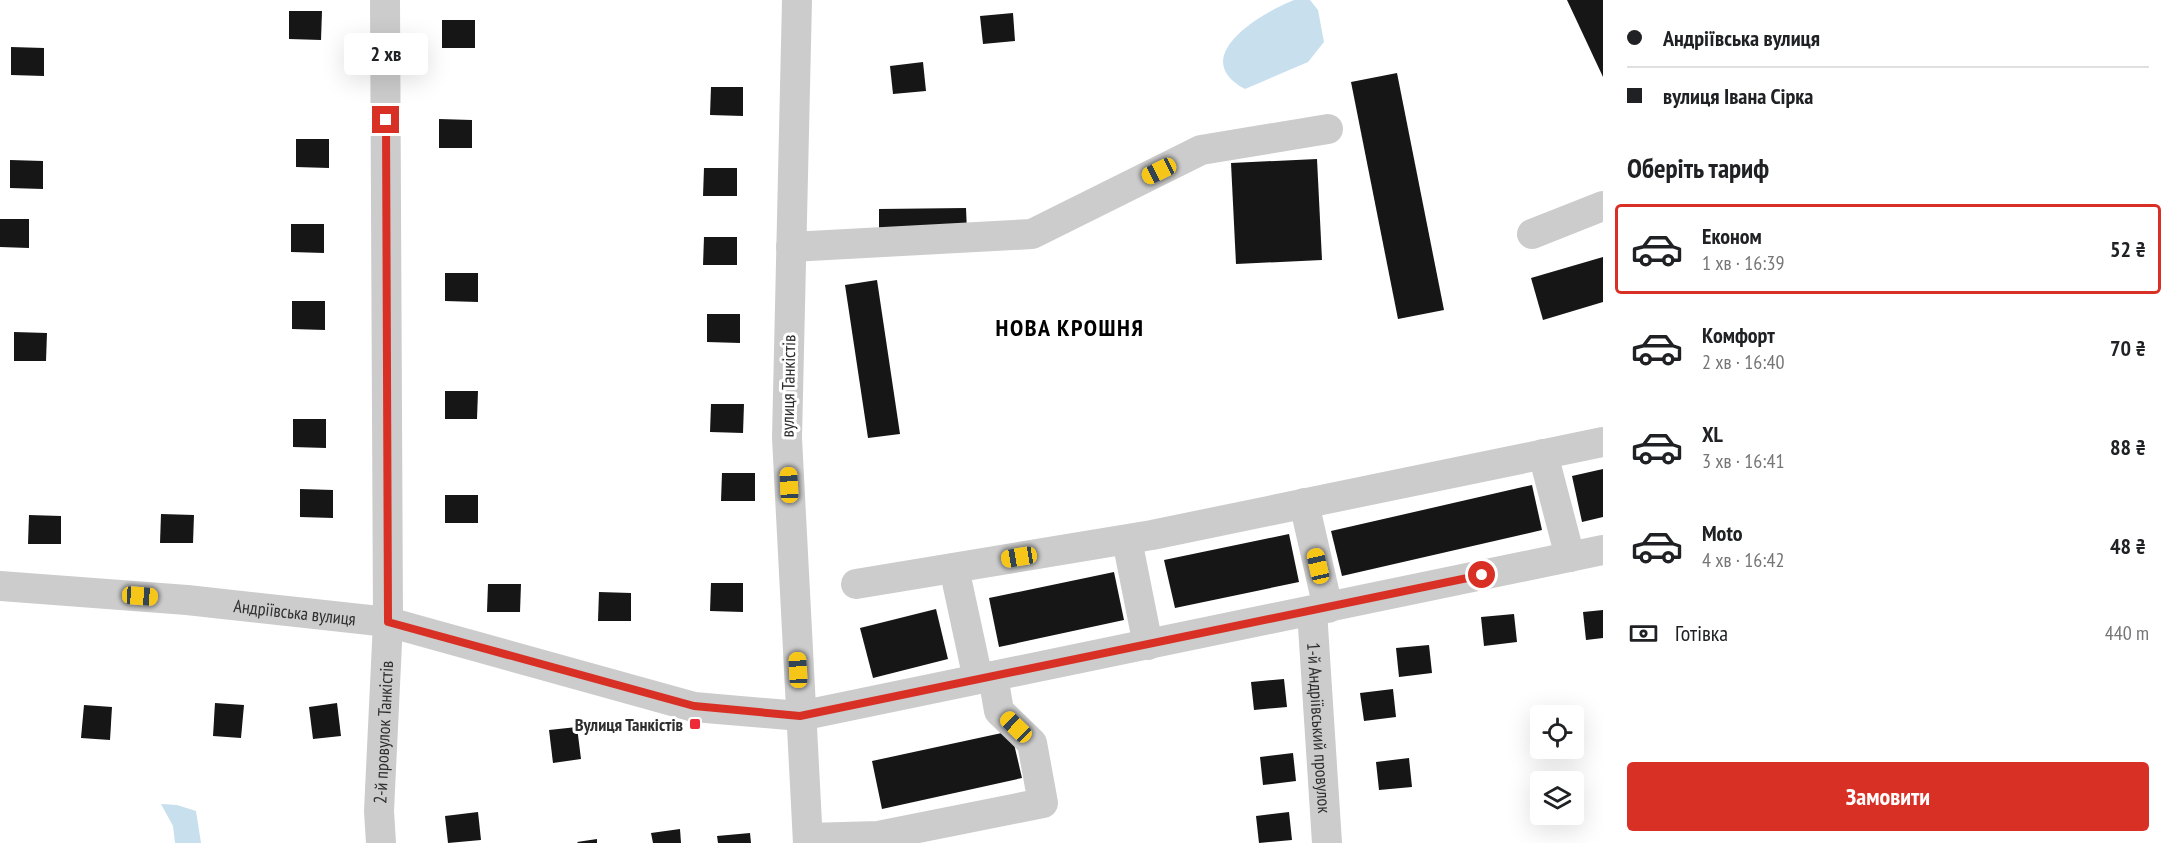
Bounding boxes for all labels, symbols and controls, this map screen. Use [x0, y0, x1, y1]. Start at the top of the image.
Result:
text: Андріївська вулиця [1663, 24, 1820, 52]
callout: 2 хв [344, 33, 428, 75]
text: 2 хв [371, 41, 401, 67]
text: вулиця Івана Сірка [1663, 82, 1813, 110]
route end [372, 106, 399, 133]
text: Оберіть тариф [1627, 151, 1769, 185]
car [1139, 155, 1179, 187]
icon: car [1630, 222, 1684, 276]
text: Економ [1702, 222, 1762, 250]
text: 52 ₴ [2110, 235, 2146, 263]
text: 1 хв · 16:39 [1702, 250, 1784, 276]
district label: НОВА КРОШНЯ [996, 312, 1144, 343]
icon: car [1630, 321, 1684, 375]
text: Комфорт [1702, 321, 1775, 349]
street label: вулиця Танкістів [776, 334, 800, 438]
text: 70 ₴ [2110, 334, 2146, 362]
text: 2 хв · 16:40 [1702, 349, 1784, 375]
icon: car [1630, 420, 1684, 474]
text: XL [1702, 420, 1723, 448]
text: 88 ₴ [2110, 433, 2146, 461]
text: 3 хв · 16:41 [1702, 448, 1784, 474]
car [779, 467, 799, 503]
icon: car [1630, 519, 1684, 573]
text: Moto [1702, 519, 1743, 547]
text: 48 ₴ [2110, 532, 2146, 560]
car [1000, 545, 1038, 569]
car [1305, 546, 1331, 586]
text: 4 хв · 16:42 [1702, 547, 1784, 573]
route start [1468, 561, 1495, 588]
car [121, 586, 159, 606]
street label: Андріївська вулиця [233, 594, 357, 630]
icon: cash [1627, 617, 1660, 650]
text: Готівка [1675, 619, 1728, 647]
text: 440 m [2105, 620, 2149, 646]
street label: 1-й Андріївський провулок [1303, 642, 1337, 814]
car [788, 652, 808, 688]
street label: 2-й провулок Танкістів [368, 660, 398, 804]
map controls [1530, 705, 1584, 825]
button: locate [1530, 705, 1584, 759]
car [997, 708, 1035, 746]
place label: Вулиця Танкістів [575, 713, 683, 736]
marker: Вулиця Танкістів [688, 717, 702, 731]
button: Замовити [1627, 762, 2149, 831]
button: layers [1530, 771, 1584, 825]

